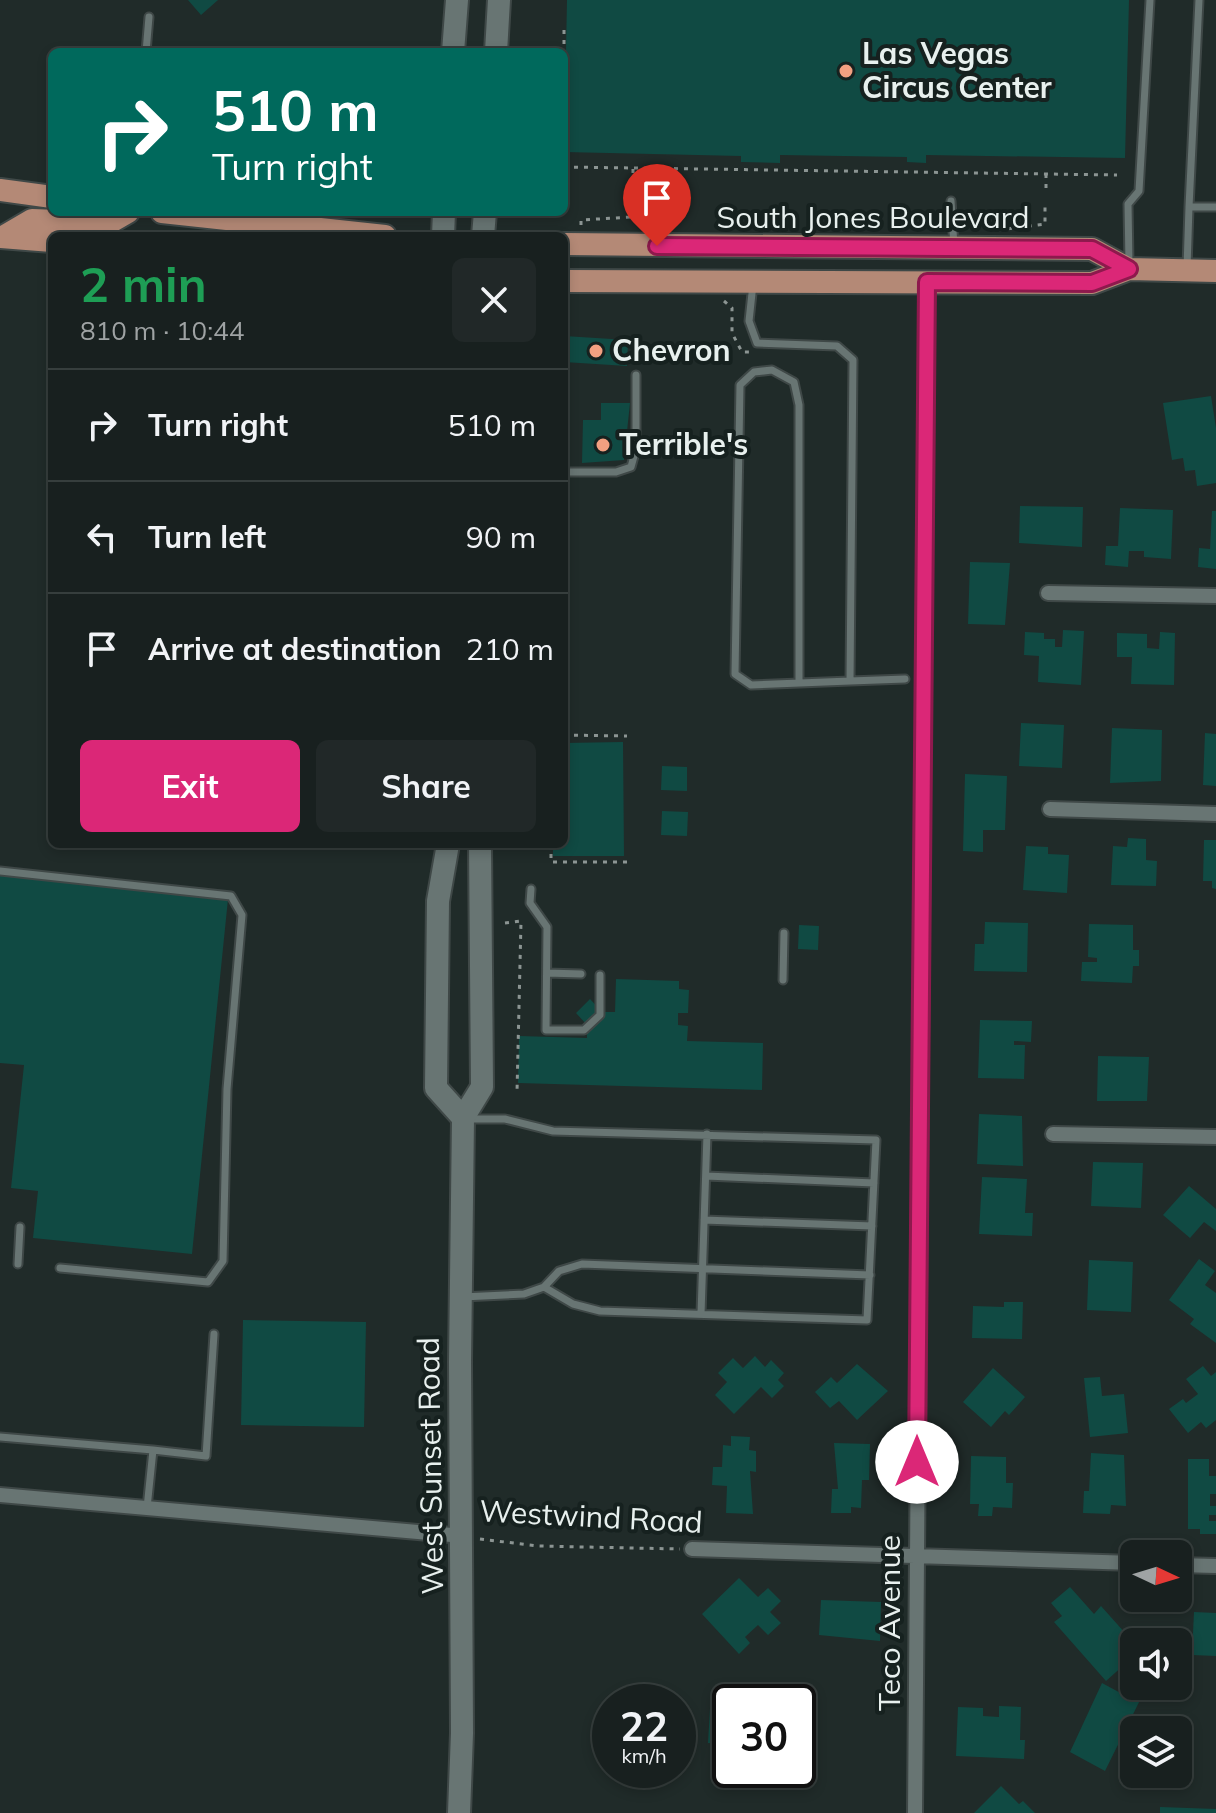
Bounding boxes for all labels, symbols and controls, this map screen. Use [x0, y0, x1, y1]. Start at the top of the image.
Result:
place label: Las Vegas Circus Center [862, 34, 1052, 106]
marker: Las Vegas Circus Center [837, 62, 855, 80]
text: 510 m [212, 75, 379, 145]
icon: right [80, 80, 184, 184]
text: Turn right [212, 144, 373, 189]
pin [623, 164, 691, 246]
icon: arrive [635, 176, 679, 220]
street label: South Jones Boulevard [716, 198, 1030, 236]
text: 2 min [80, 254, 207, 314]
button: close [452, 258, 536, 342]
text: 810 m · 10:44 [80, 314, 244, 347]
place label: Chevron [612, 331, 731, 369]
marker: Chevron [587, 342, 605, 360]
icon: right [80, 403, 124, 447]
text: Turn right [148, 406, 288, 444]
text: 510 m [448, 406, 536, 444]
place label: Terrible's [619, 425, 748, 463]
marker: Terrible's [594, 436, 612, 454]
icon: left [80, 515, 124, 559]
text: Turn left [148, 518, 266, 556]
text: 90 m [466, 518, 536, 556]
icon: arrive [80, 627, 124, 671]
text: Arrive at destination [148, 630, 442, 668]
text: 210 m [466, 630, 554, 668]
button: Exit [80, 740, 300, 832]
button: Share [316, 740, 536, 832]
street label: West Sunset Road [409, 1337, 451, 1595]
position arrow [875, 1420, 959, 1504]
street label: Westwind Road [478, 1491, 704, 1541]
street label: Teco Avenue [870, 1535, 908, 1711]
north arrow [1120, 1540, 1192, 1612]
map controls [1120, 1540, 1192, 1788]
button: sound [1120, 1628, 1192, 1700]
speed limit sign: 30 [712, 1684, 816, 1788]
text: 22 [620, 1701, 668, 1751]
button: layers [1120, 1716, 1192, 1788]
text: km/h [621, 1743, 667, 1768]

